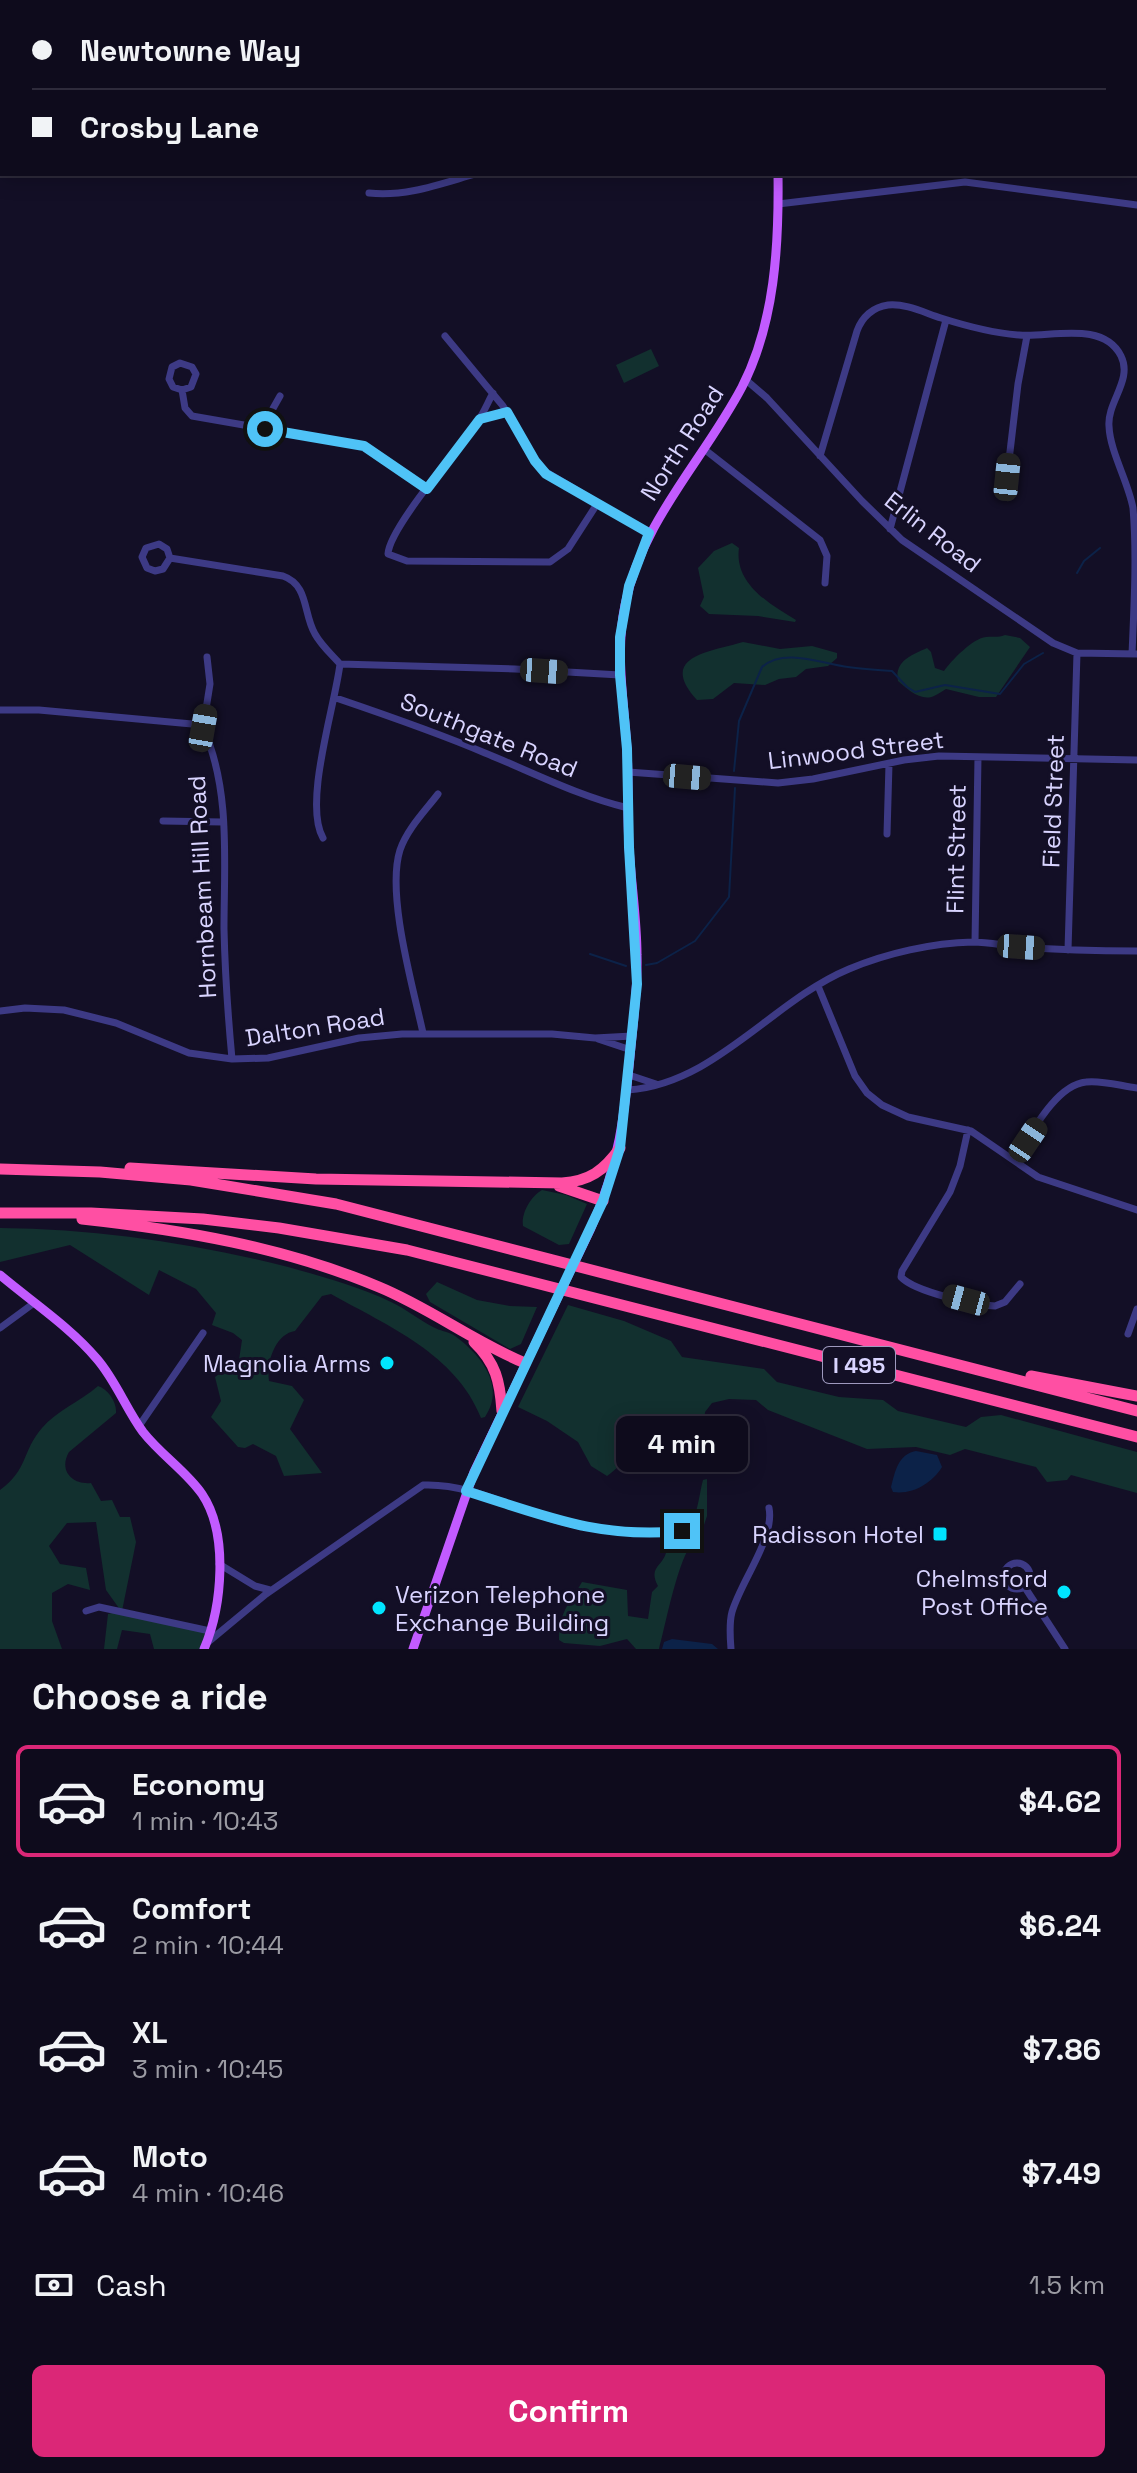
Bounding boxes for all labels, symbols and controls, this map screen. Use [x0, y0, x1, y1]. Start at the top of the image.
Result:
text: Newtowne Way [80, 31, 301, 70]
text: Crosby Lane [80, 108, 259, 147]
street label: North Road [633, 380, 731, 506]
route start [247, 411, 283, 447]
car [993, 452, 1021, 502]
street label: Erlin Road [878, 485, 988, 579]
car [519, 657, 569, 685]
street label: Southgate Road [396, 685, 582, 785]
car [187, 702, 219, 754]
street label: Linwood Street [766, 724, 946, 776]
street label: Field Street [1035, 734, 1071, 868]
car [662, 763, 712, 791]
street label: Hornbeam Hill Road [181, 775, 223, 999]
street label: Flint Street [939, 784, 973, 914]
car [996, 933, 1046, 961]
street label: Dalton Road [243, 1001, 387, 1053]
car [1005, 1113, 1051, 1167]
car [940, 1282, 992, 1318]
road number: I 495 [823, 1347, 895, 1383]
place label: Magnolia Arms [203, 1348, 371, 1379]
marker: Magnolia Arms [378, 1354, 396, 1372]
callout: 4 min [616, 1415, 748, 1471]
text: 4 min [648, 1427, 716, 1461]
route end [664, 1513, 700, 1549]
place label: Radisson Hotel [752, 1519, 924, 1550]
marker: Radisson Hotel [931, 1525, 949, 1543]
place label: Chelmsford Post Office [916, 1563, 1048, 1622]
place label: Verizon Telephone Exchange Building [395, 1579, 609, 1638]
marker: Chelmsford Post Office [1055, 1583, 1073, 1601]
marker: Verizon Telephone Exchange Building [370, 1599, 388, 1617]
text: Choose a ride [32, 1674, 268, 1720]
icon: car [36, 1765, 108, 1837]
text: Economy [132, 1765, 265, 1804]
text: $4.62 [1019, 1782, 1101, 1821]
text: 1 min · 10:43 [132, 1804, 279, 1838]
icon: car [36, 1889, 108, 1961]
text: Comfort [132, 1889, 251, 1928]
text: $6.24 [1019, 1906, 1101, 1945]
text: 2 min · 10:44 [132, 1928, 284, 1962]
icon: car [36, 2013, 108, 2085]
text: XL [132, 2013, 168, 2052]
text: $7.86 [1023, 2030, 1101, 2069]
text: 3 min · 10:45 [132, 2052, 283, 2086]
icon: car [36, 2137, 108, 2209]
text: Moto [132, 2137, 208, 2176]
text: $7.49 [1022, 2154, 1101, 2193]
text: 4 min · 10:46 [132, 2176, 284, 2210]
icon: cash [32, 2263, 76, 2307]
text: Cash [96, 2266, 167, 2305]
text: 1.5 km [1029, 2268, 1105, 2302]
button: Confirm [32, 2365, 1105, 2457]

